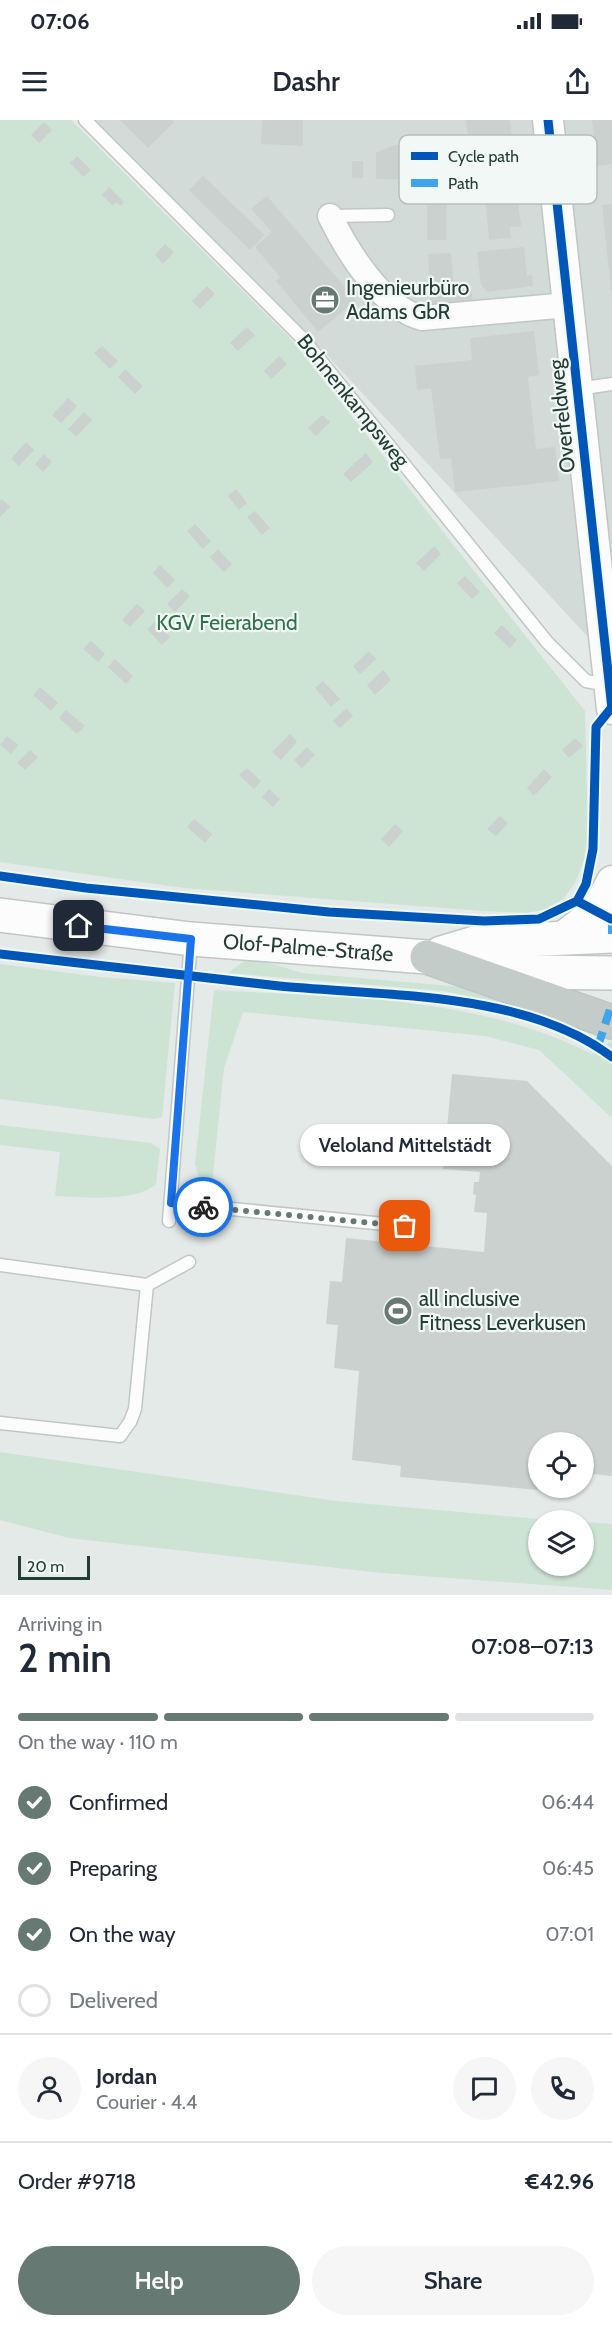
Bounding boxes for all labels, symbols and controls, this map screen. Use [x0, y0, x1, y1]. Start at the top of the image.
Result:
text: 07:06 [30, 8, 90, 35]
icon: menu [18, 65, 51, 98]
text: Dashr [272, 65, 340, 98]
icon: share [561, 65, 594, 98]
legend [399, 135, 597, 204]
text: Cycle path [448, 147, 519, 166]
text: Path [448, 174, 479, 193]
place label: Ingenieurbüro Adams GbR [346, 275, 469, 324]
office icon: Ingenieurbüro Adams GbR [309, 284, 341, 316]
street label: Bohnenkampsweg [292, 329, 415, 473]
street label: Overfeldweg [543, 358, 580, 474]
park label: KGV Feierabend [156, 610, 298, 635]
pin [53, 900, 104, 951]
icon: home [62, 909, 95, 942]
street label: Olof-Palme-Straße [222, 928, 395, 966]
callout: Veloland Mittelstädt [300, 1124, 510, 1166]
text: Veloland Mittelstädt [319, 1133, 491, 1157]
courier [173, 1177, 233, 1237]
icon: bike [187, 1191, 220, 1224]
pin [379, 1200, 430, 1251]
icon: bag [388, 1209, 421, 1242]
place label: all inclusive Fitness Leverkusen [419, 1286, 586, 1335]
sports icon: all inclusive Fitness Leverkusen [382, 1295, 414, 1327]
map controls [528, 1432, 594, 1576]
button: locate [528, 1432, 594, 1498]
button: layers [528, 1510, 594, 1576]
scale bar [18, 1553, 90, 1580]
text: 20 m [27, 1557, 64, 1576]
text: Arriving in [18, 1612, 102, 1636]
text: 07:08–07:13 [471, 1633, 594, 1660]
text: 2 min [18, 1634, 112, 1682]
text: On the way · 110 m [18, 1730, 178, 1754]
icon: check [18, 1786, 51, 1819]
text: Confirmed [69, 1789, 168, 1816]
text: 06:44 [541, 1790, 594, 1814]
icon: check [18, 1852, 51, 1885]
text: Preparing [69, 1855, 157, 1882]
text: 06:45 [542, 1856, 594, 1880]
icon: check [18, 1918, 51, 1951]
text: On the way [69, 1921, 176, 1948]
text: 07:01 [546, 1922, 594, 1946]
text: Delivered [69, 1987, 158, 2014]
button: person [18, 2057, 81, 2120]
button: chat [453, 2057, 516, 2120]
button: phone [531, 2057, 594, 2120]
text: Jordan [96, 2063, 157, 2090]
text: Courier · 4.4 [96, 2090, 197, 2114]
text: Order #9718 [18, 2168, 136, 2195]
text: €42.96 [525, 2168, 594, 2195]
button: Help [18, 2246, 300, 2315]
button: Share [312, 2246, 594, 2315]

